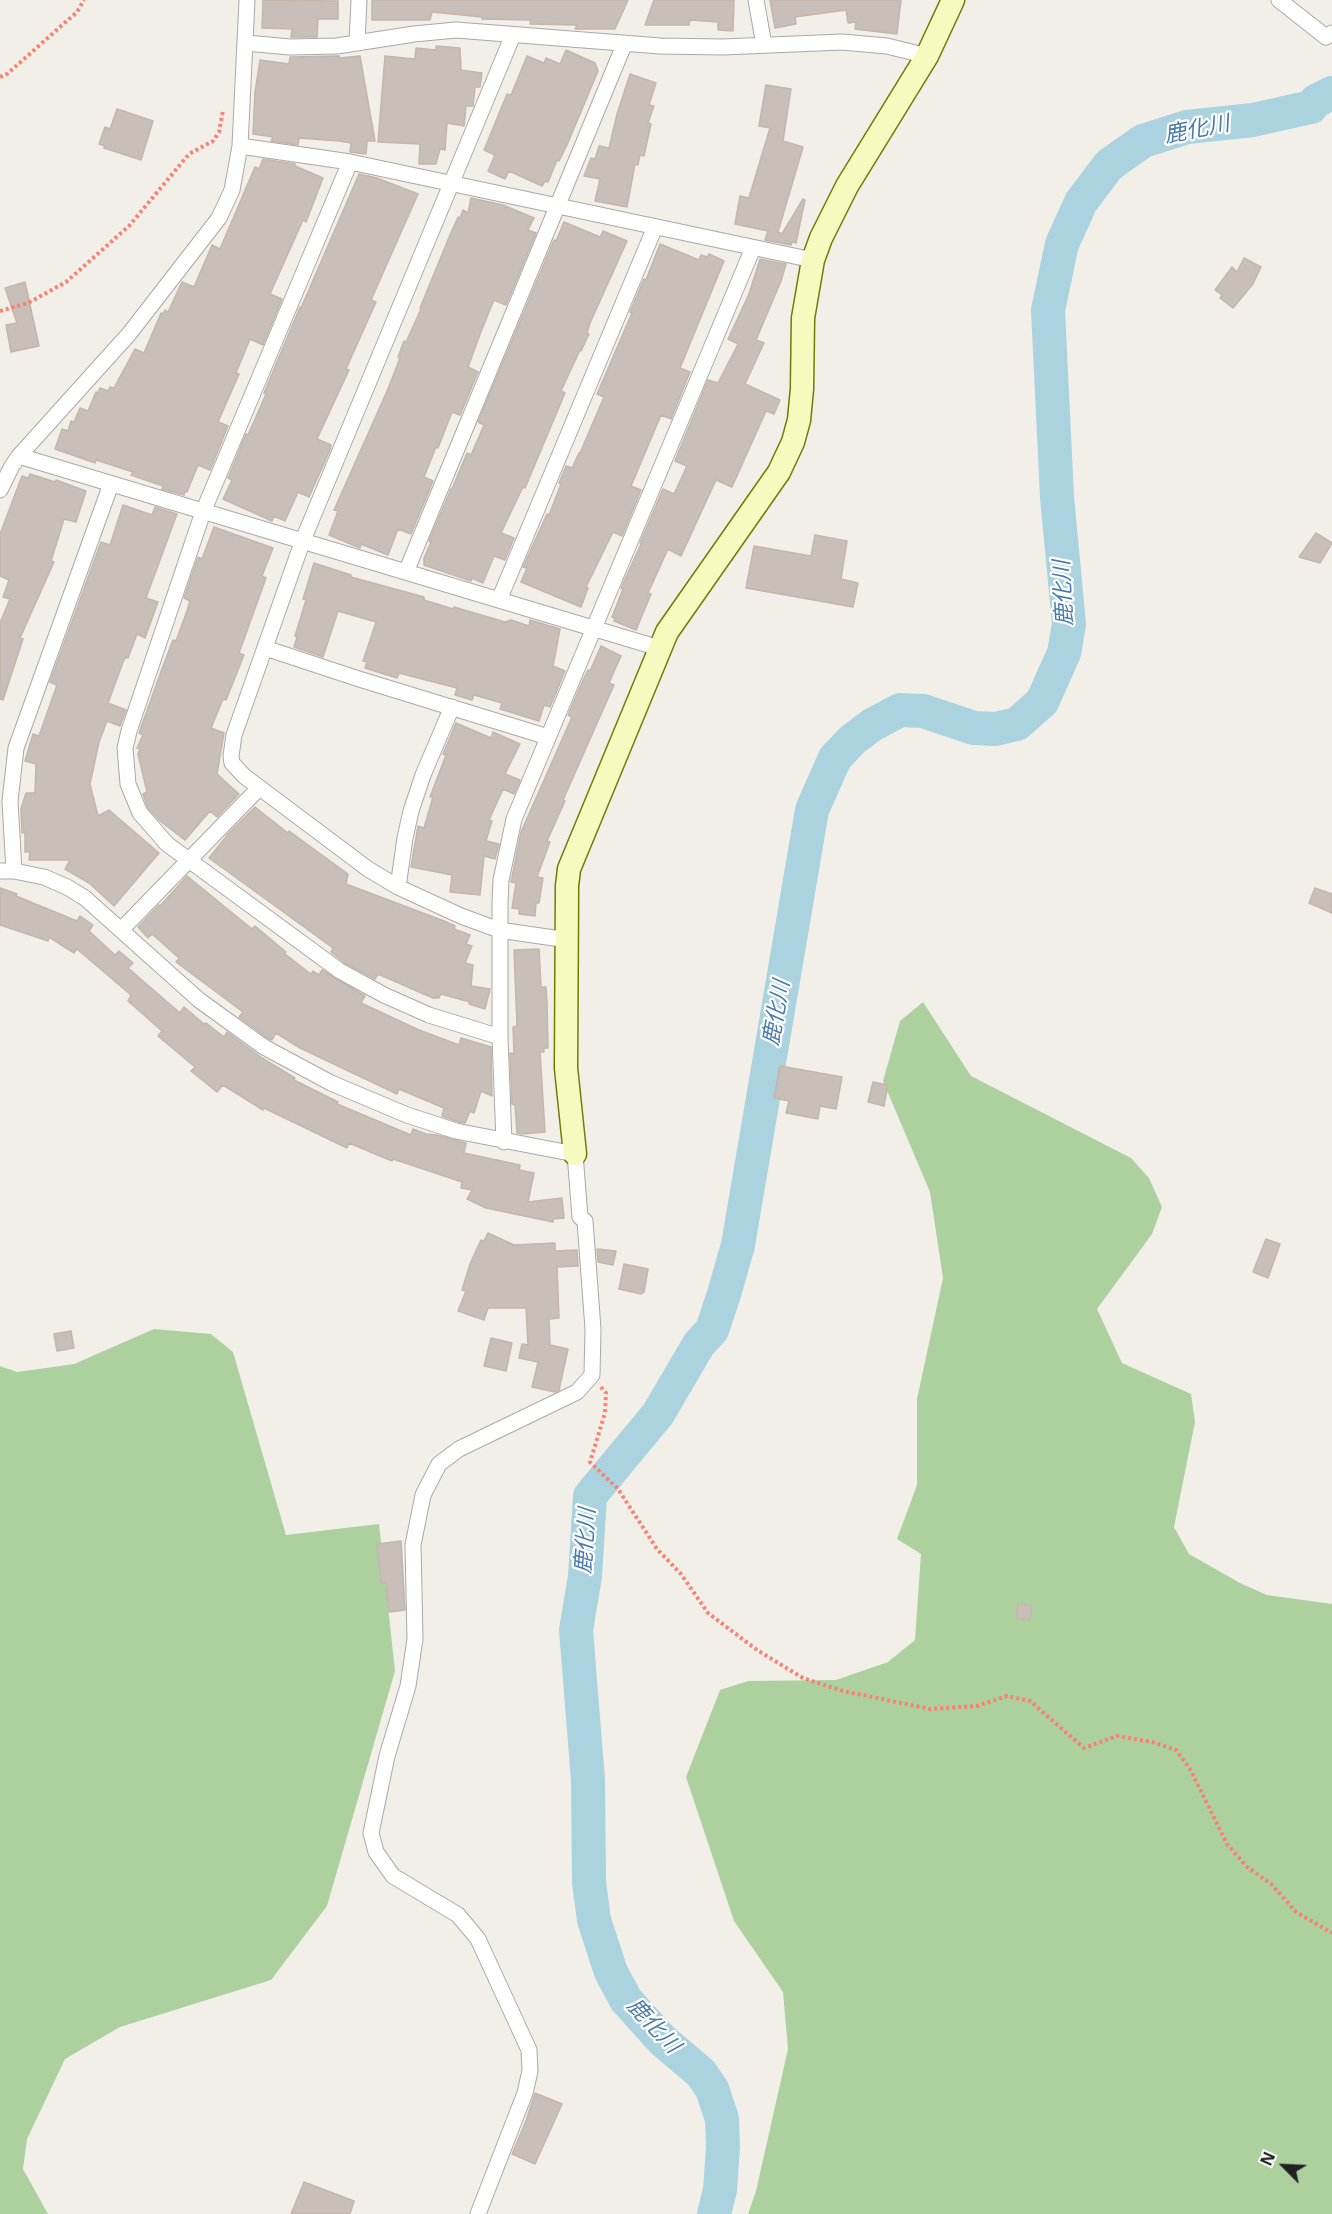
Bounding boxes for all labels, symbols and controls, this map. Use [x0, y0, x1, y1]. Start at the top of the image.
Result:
water label: 鹿化川 [1162, 111, 1232, 149]
water label: 鹿化川 [1049, 559, 1079, 627]
water label: 鹿化川 [758, 978, 796, 1048]
water label: 鹿化川 [571, 1507, 601, 1575]
water label: 鹿化川 [621, 1993, 685, 2059]
north arrow [1254, 2136, 1314, 2196]
text: N [1255, 2148, 1280, 2169]

